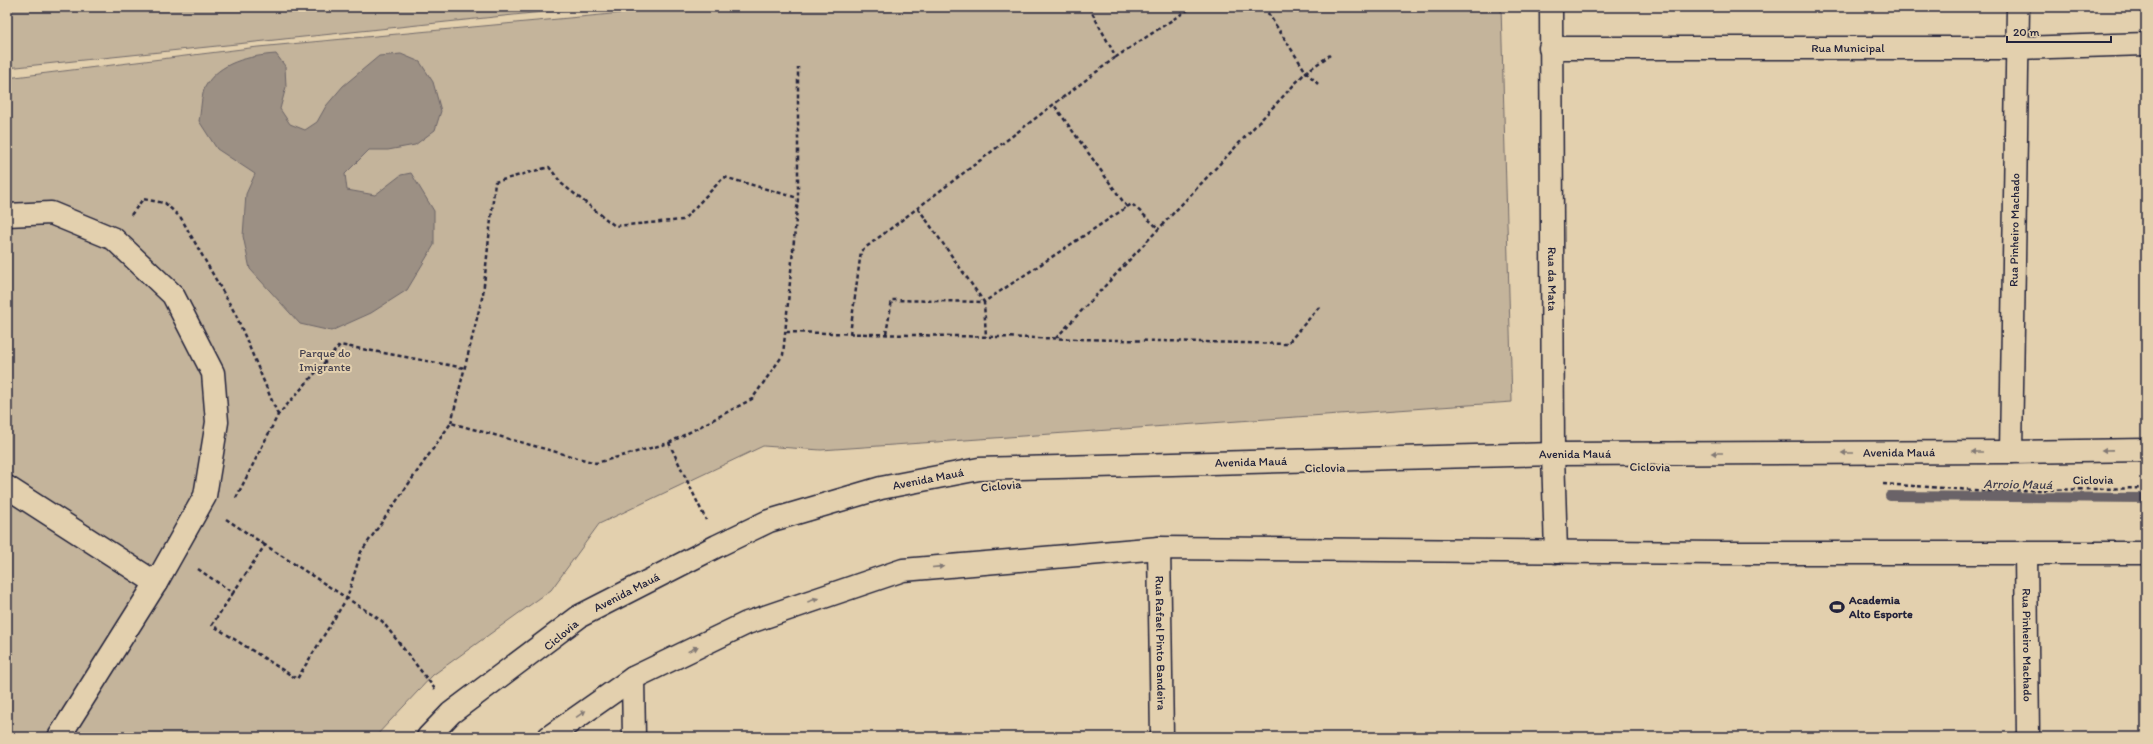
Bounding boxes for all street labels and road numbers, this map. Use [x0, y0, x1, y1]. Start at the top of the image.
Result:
street label: Rua Municipal [1811, 41, 1885, 55]
street label: Rua Pinheiro Machado [2007, 173, 2022, 287]
street label: Rua da Mata [1545, 247, 1559, 311]
street label: Avenida Mauá [1863, 445, 1936, 460]
street label: Avenida Mauá [1539, 447, 1612, 461]
street label: Avenida Mauá [1215, 454, 1288, 470]
street label: Ciclovia [1629, 460, 1671, 474]
street label: Ciclovia [1304, 461, 1346, 475]
street label: Avenida Mauá [891, 465, 966, 493]
street label: Ciclovia [2072, 473, 2114, 487]
street label: Ciclovia [980, 477, 1023, 495]
street label: Avenida Mauá [591, 569, 663, 615]
street label: Rua Rafael Pinto Bandeira [1152, 576, 1169, 711]
street label: Rua Pinheiro Machado [2019, 588, 2035, 702]
street label: Ciclovia [541, 616, 582, 653]

